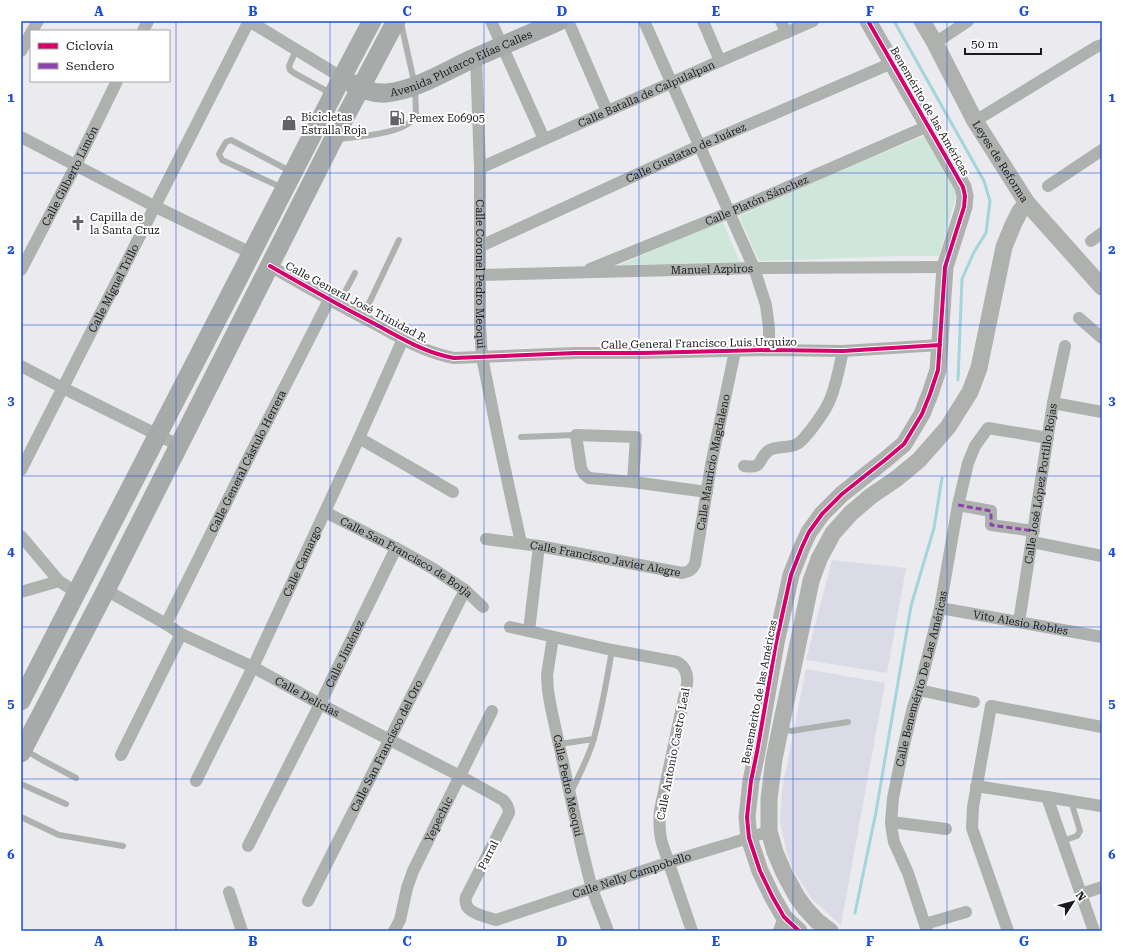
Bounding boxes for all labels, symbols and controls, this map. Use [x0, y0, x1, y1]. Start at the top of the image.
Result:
text: A [94, 4, 104, 19]
text: B [248, 4, 258, 19]
text: C [402, 4, 412, 19]
text: D [557, 4, 567, 19]
text: E [712, 4, 720, 19]
text: F [866, 4, 874, 19]
text: G [1019, 4, 1029, 19]
street label: Avenida Plutarco Elías Calles [389, 28, 534, 100]
legend [30, 30, 170, 82]
scale bar [965, 30, 1041, 56]
text: 50 m [971, 37, 998, 51]
text: Ciclovía [66, 39, 114, 53]
street label: Benemérito de las Américas [887, 45, 972, 178]
street label: Calle Batalla de Calpulalpan [576, 58, 717, 131]
text: Sendero [66, 59, 114, 73]
text: 1 [7, 90, 15, 105]
text: 1 [1108, 90, 1116, 105]
fuel station icon: Pemex E06905 [388, 109, 406, 127]
place label: Bicicletas Estralla Roja [301, 111, 367, 137]
place label: Pemex E06905 [409, 112, 485, 125]
shop icon: Bicicletas Estralla Roja [280, 114, 298, 132]
street label: Leyes de Reforma [969, 118, 1031, 205]
street label: Calle Guelatao de Juárez [624, 121, 748, 186]
street label: Calle Gilberto Limón [39, 124, 101, 228]
street label: Calle Platón Sánchez [703, 173, 810, 229]
street label: Calle Coronel Pedro Meoqui [473, 199, 487, 349]
place label: Capilla de la Santa Cruz [90, 211, 159, 237]
church icon: Capilla de la Santa Cruz [69, 214, 87, 232]
text: 2 [7, 242, 15, 257]
street label: Calle Miguel Trillo [86, 242, 142, 335]
text: 2 [1108, 242, 1116, 257]
street label: Calle General José Trinidad R. [283, 259, 431, 346]
street label: Manuel Azpiros [671, 262, 753, 277]
street label: Calle General Francisco Luis Urquizo [601, 335, 797, 352]
street label: Calle General Cástulo Herrera [207, 388, 289, 535]
text: 3 [7, 393, 15, 408]
street label: Calle Mauricio Magdaleno [695, 393, 733, 532]
text: 3 [1108, 393, 1116, 408]
street label: Calle José López Portillo Rojas [1022, 403, 1060, 565]
street label: Calle San Francisco de Borja [338, 515, 475, 601]
street label: Calle Camargo [280, 524, 324, 599]
street label: Calle Francisco Javier Alegre [529, 539, 682, 580]
text: 4 [7, 544, 15, 559]
text: 4 [1108, 544, 1116, 559]
street label: Calle Benemérito De Las Américas [894, 590, 950, 768]
street label: Vito Alesio Robles [972, 608, 1069, 638]
street label: Calle Jiménez [323, 618, 367, 690]
street label: Benemérito de las Américas [739, 619, 780, 765]
street label: Calle Delicias [272, 674, 342, 720]
street label: Calle San Francisco del Oro [348, 678, 426, 814]
street label: Calle Antonio Castro Leal [654, 686, 693, 821]
text: 5 [7, 696, 15, 711]
text: 5 [1108, 696, 1116, 711]
street label: Calle Pedro Meoqui [550, 733, 585, 838]
street label: Yepechic [422, 795, 456, 844]
street label: Parral [476, 838, 502, 872]
text: 6 [7, 847, 15, 862]
text: 6 [1108, 847, 1116, 862]
street label: Calle Nelly Campobello [571, 850, 693, 901]
north arrow [1053, 882, 1093, 922]
text: N [1073, 889, 1089, 904]
text: A [94, 934, 104, 949]
text: B [248, 934, 258, 949]
text: C [402, 934, 412, 949]
text: D [557, 934, 567, 949]
text: E [712, 934, 720, 949]
text: F [866, 934, 874, 949]
text: G [1019, 934, 1029, 949]

